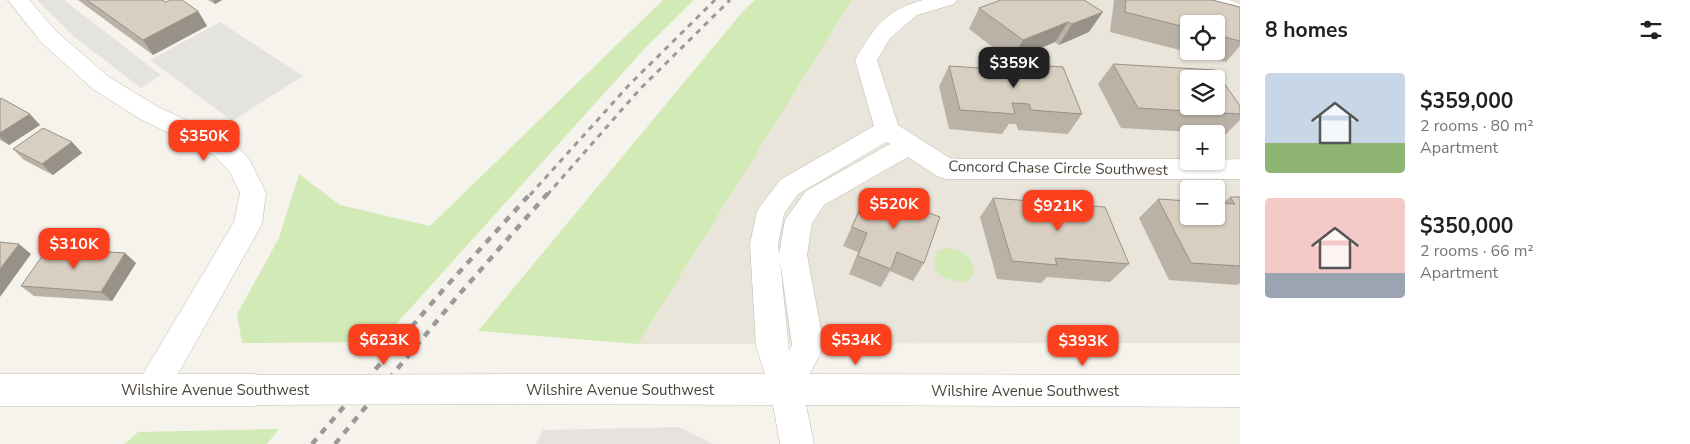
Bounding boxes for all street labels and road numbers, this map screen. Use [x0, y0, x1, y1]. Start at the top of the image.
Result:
street label: Concord Chase Circle Southwest [948, 156, 1169, 180]
street label: Wilshire Avenue Southwest [121, 380, 310, 400]
street label: Wilshire Avenue Southwest [526, 380, 715, 400]
street label: Wilshire Avenue Southwest [931, 381, 1120, 401]

